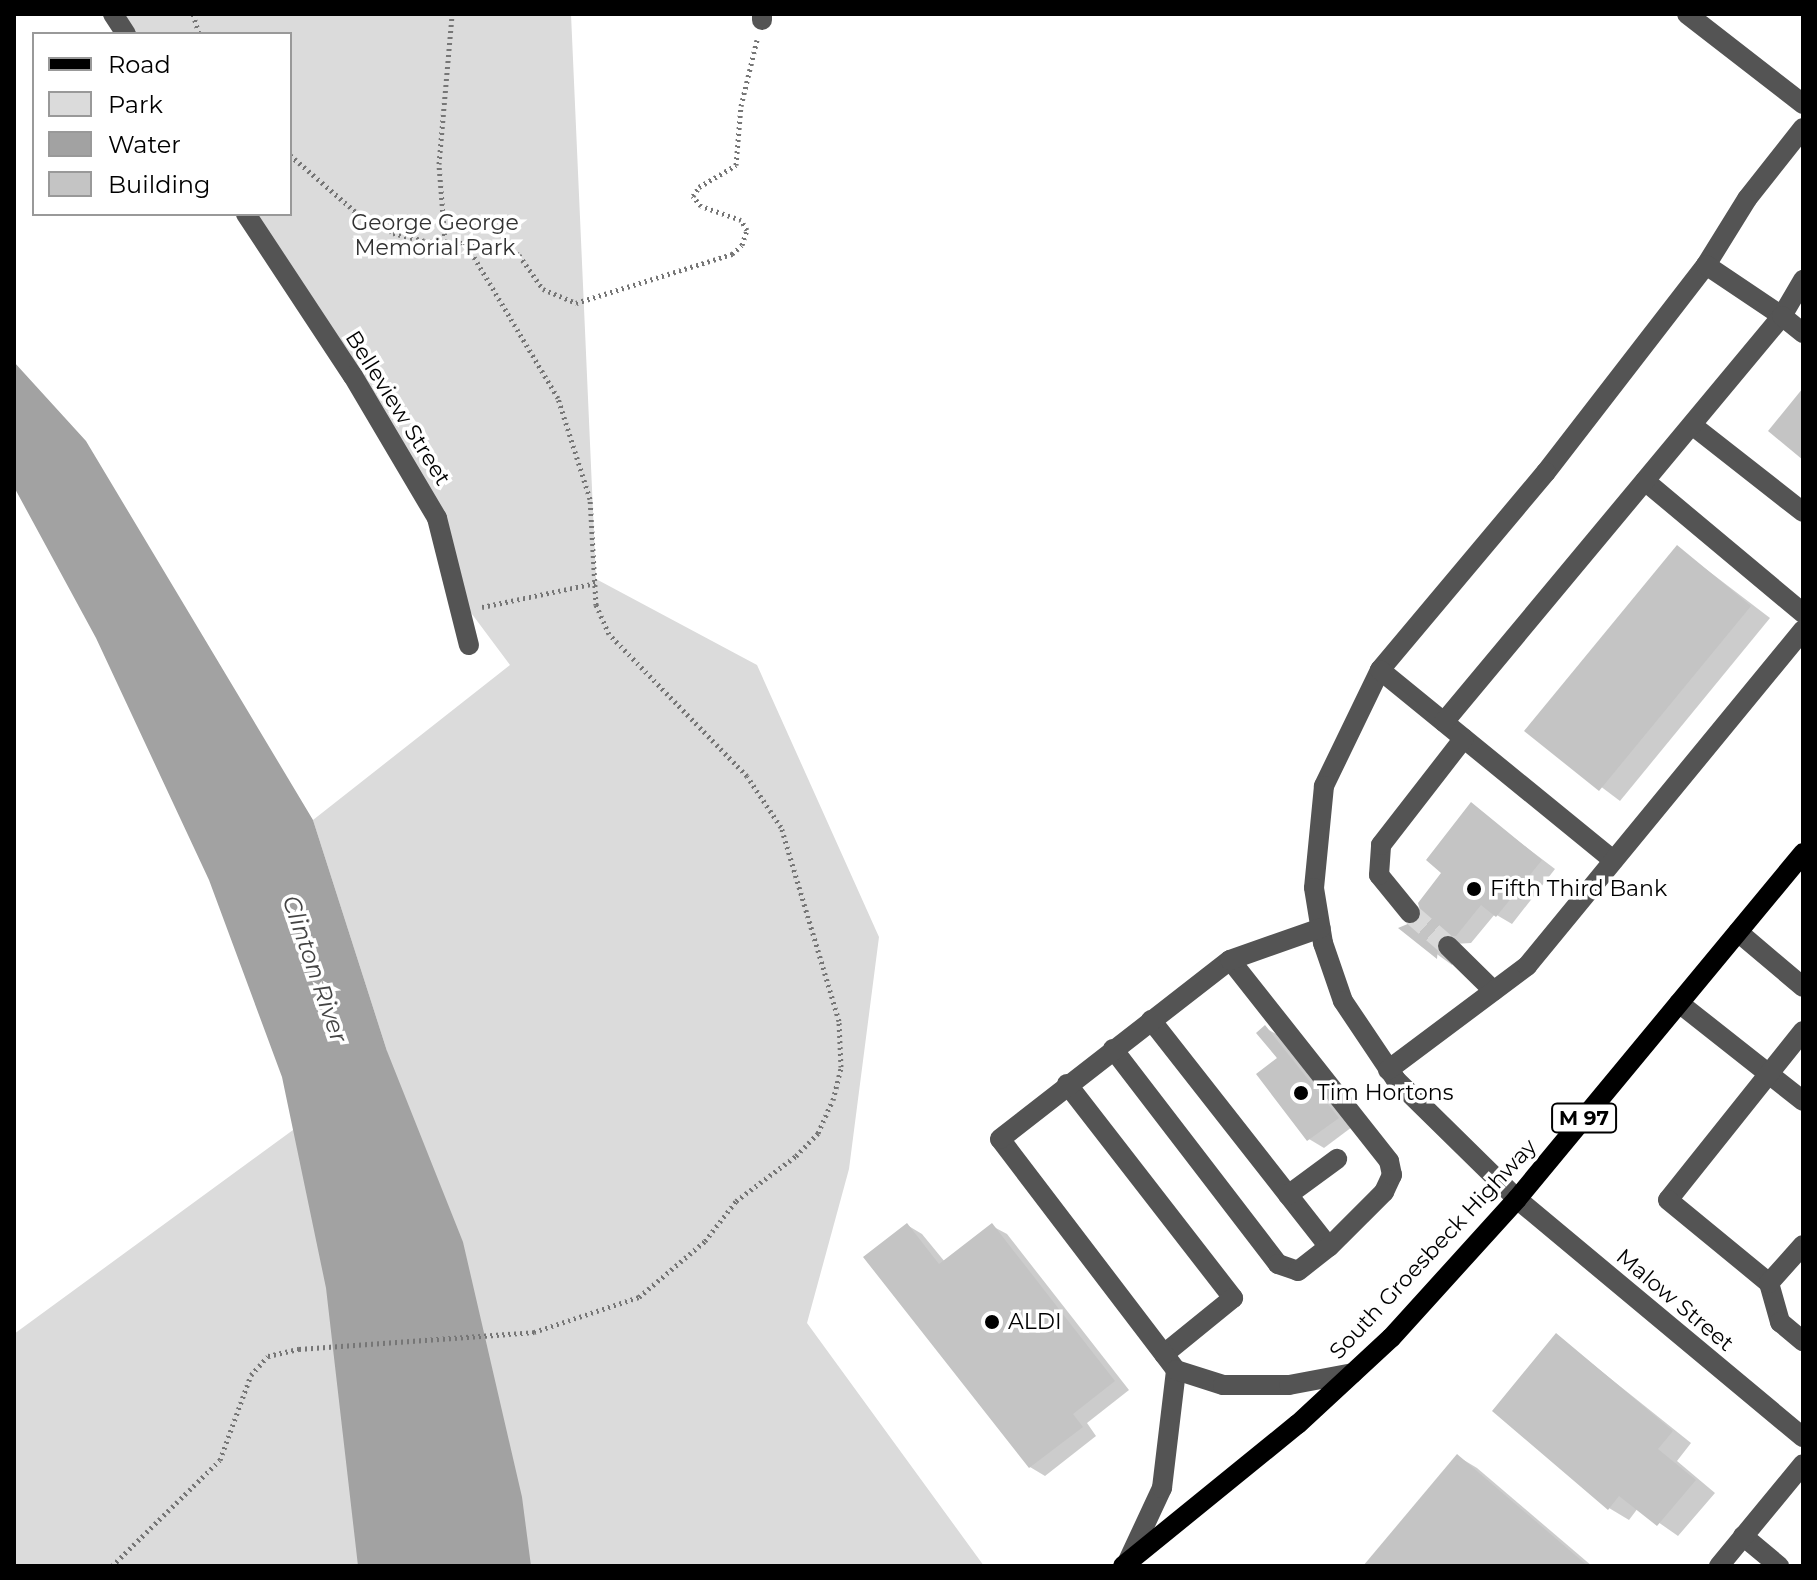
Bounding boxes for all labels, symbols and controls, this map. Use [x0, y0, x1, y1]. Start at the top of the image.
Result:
legend [32, 32, 292, 216]
text: Road [108, 50, 171, 79]
text: Park [108, 90, 163, 119]
text: Water [108, 130, 181, 159]
text: Building [108, 170, 211, 199]
park label: George George Memorial Park [351, 209, 519, 260]
street label: Belleview Street [340, 326, 456, 490]
place label: Fifth Third Bank [1490, 876, 1667, 902]
marker: Fifth Third Bank [1465, 880, 1483, 898]
water label: Clinton River [276, 892, 354, 1046]
place label: Tim Hortons [1317, 1080, 1453, 1106]
marker: Tim Hortons [1292, 1084, 1310, 1102]
road number: M 97 [1550, 1102, 1618, 1134]
street label: South Groesbeck Highway [1324, 1133, 1542, 1365]
street label: Malow Street [1611, 1243, 1739, 1357]
place label: ALDI [1008, 1309, 1062, 1335]
marker: ALDI [983, 1313, 1001, 1331]

